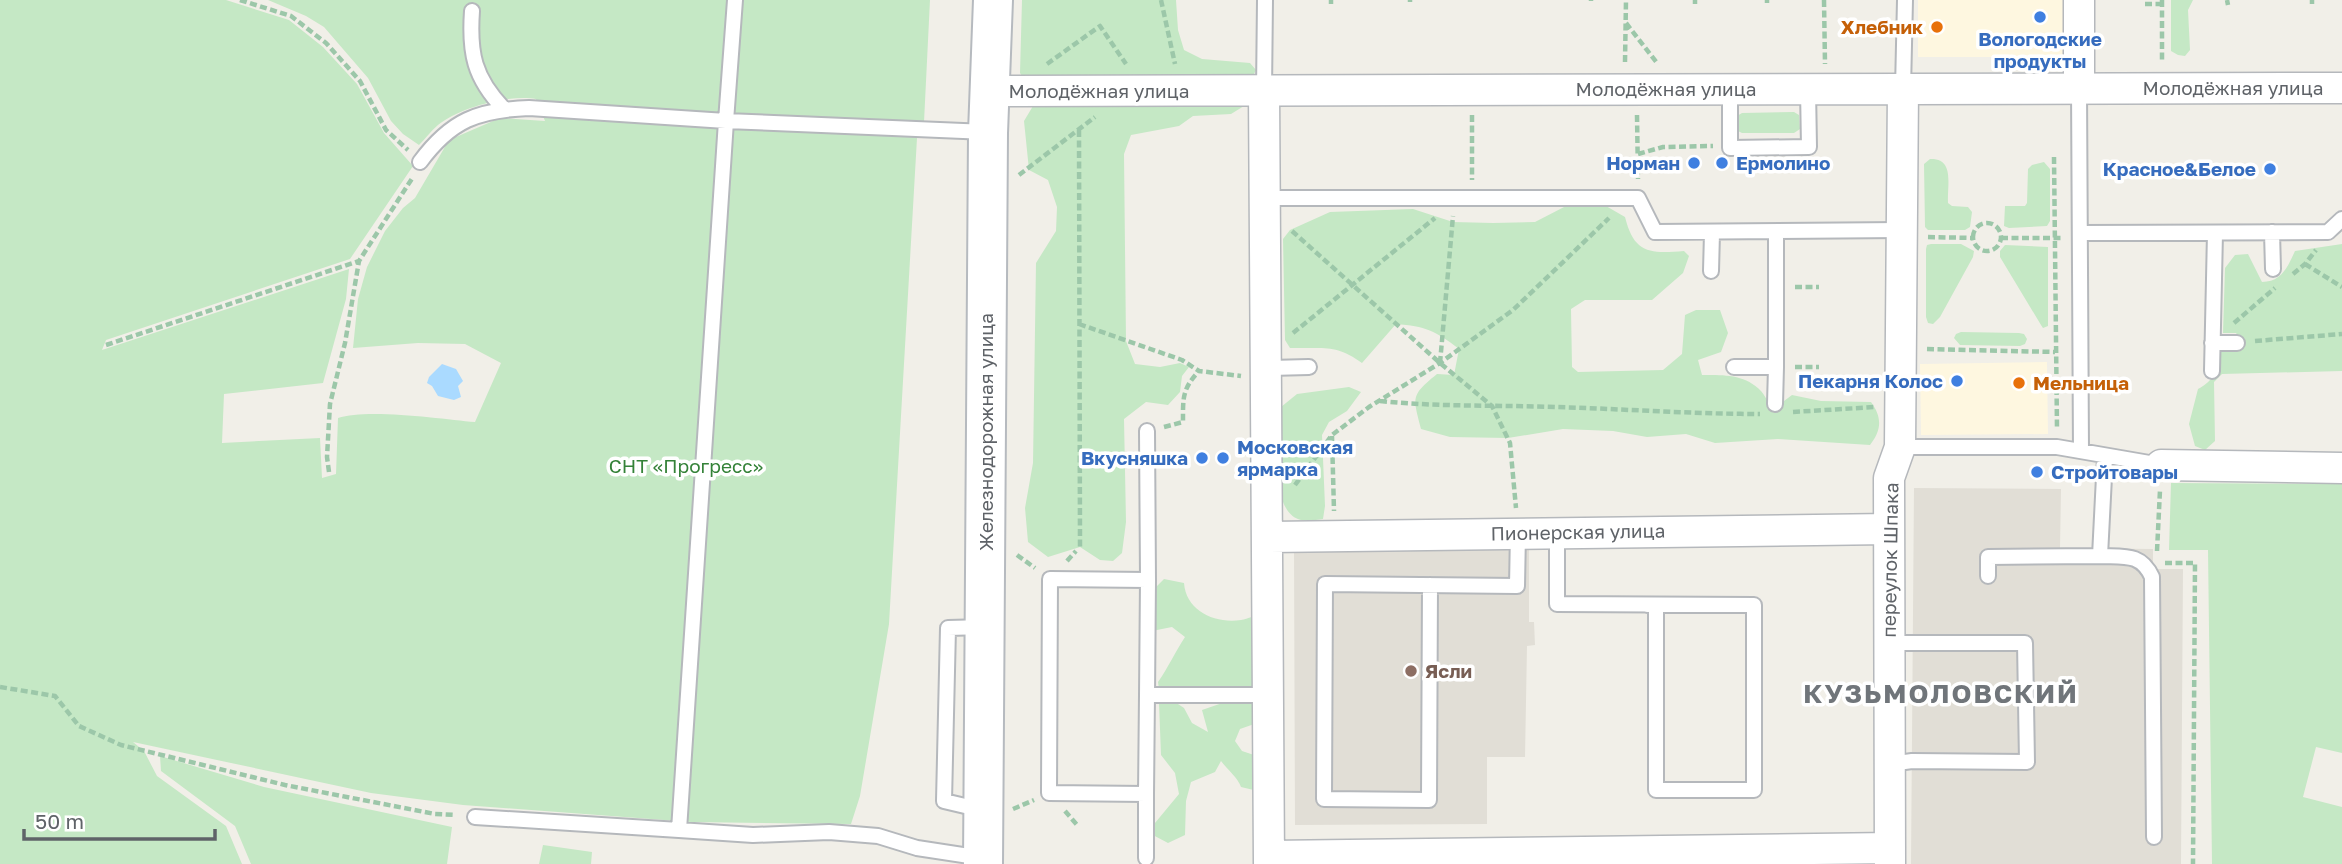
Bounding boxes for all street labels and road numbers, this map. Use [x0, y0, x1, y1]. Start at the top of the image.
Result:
street label: Молодёжная улица [2143, 76, 2323, 99]
street label: Молодёжная улица [1576, 77, 1756, 100]
street label: Молодёжная улица [1009, 79, 1189, 102]
street label: Железнодорожная улица [974, 313, 997, 551]
street label: переулок Шпака [1877, 482, 1902, 638]
street label: Пионерская улица [1490, 518, 1665, 545]

